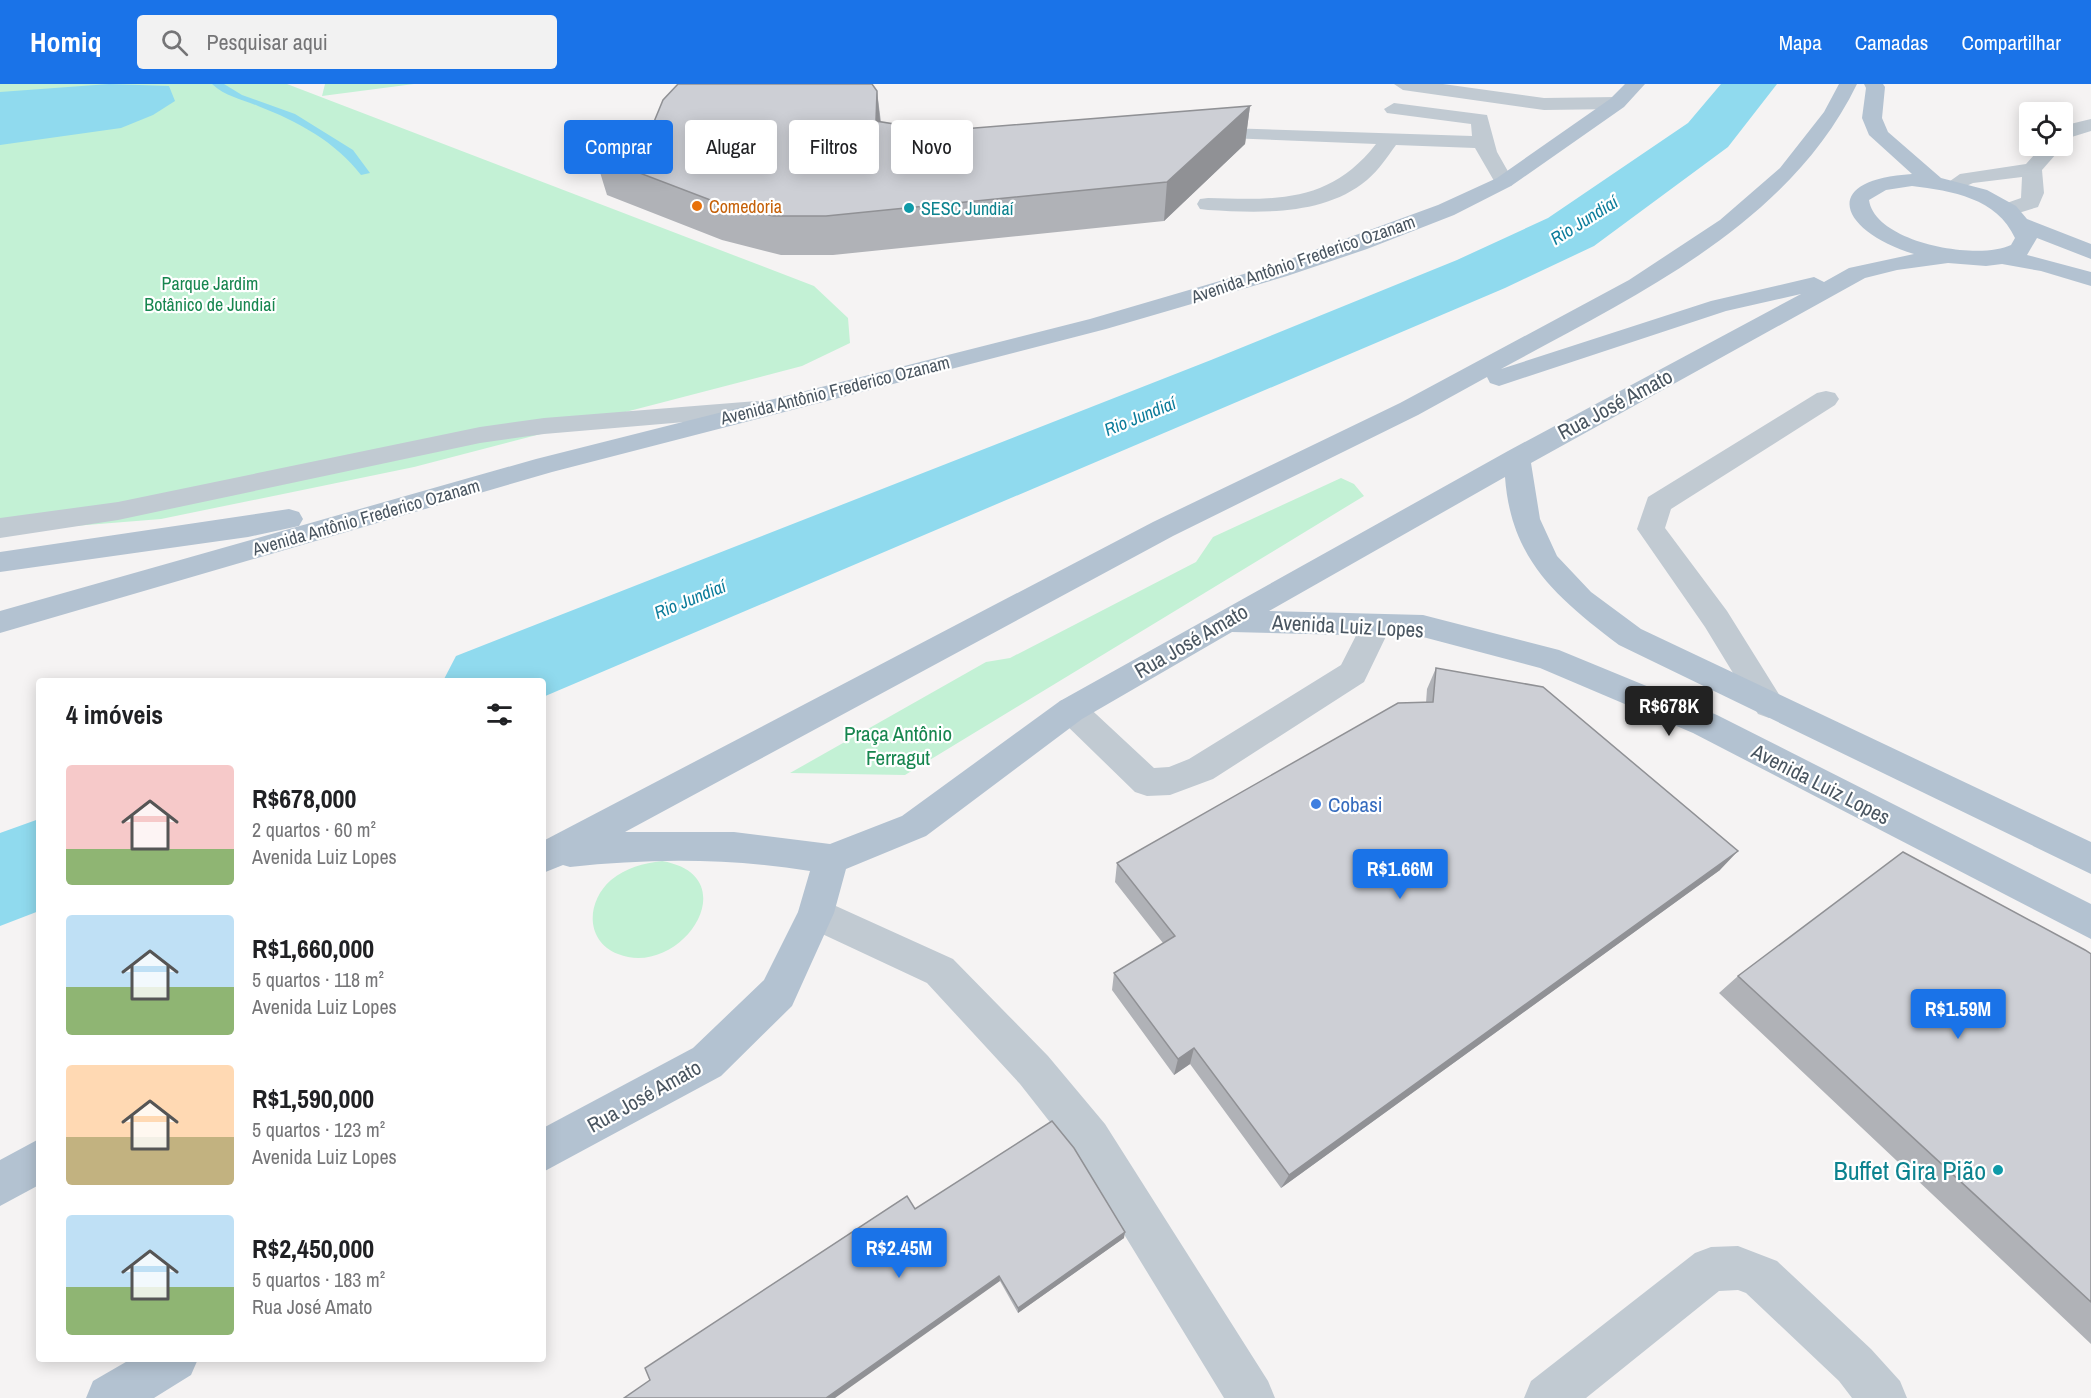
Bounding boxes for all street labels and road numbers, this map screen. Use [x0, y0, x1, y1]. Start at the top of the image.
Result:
street label: Avenida Antônio Frederico Ozanam [1187, 209, 1418, 309]
street label: Avenida Antônio Frederico Ozanam [717, 349, 952, 431]
street label: Rua José Amato [1552, 362, 1678, 446]
street label: Avenida Antônio Frederico Ozanam [249, 473, 483, 562]
street label: Rua José Amato [1129, 597, 1253, 685]
street label: Avenida Luiz Lopes [1270, 607, 1425, 644]
street label: Avenida Luiz Lopes [1746, 736, 1895, 831]
street label: Rua José Amato [582, 1053, 706, 1139]

